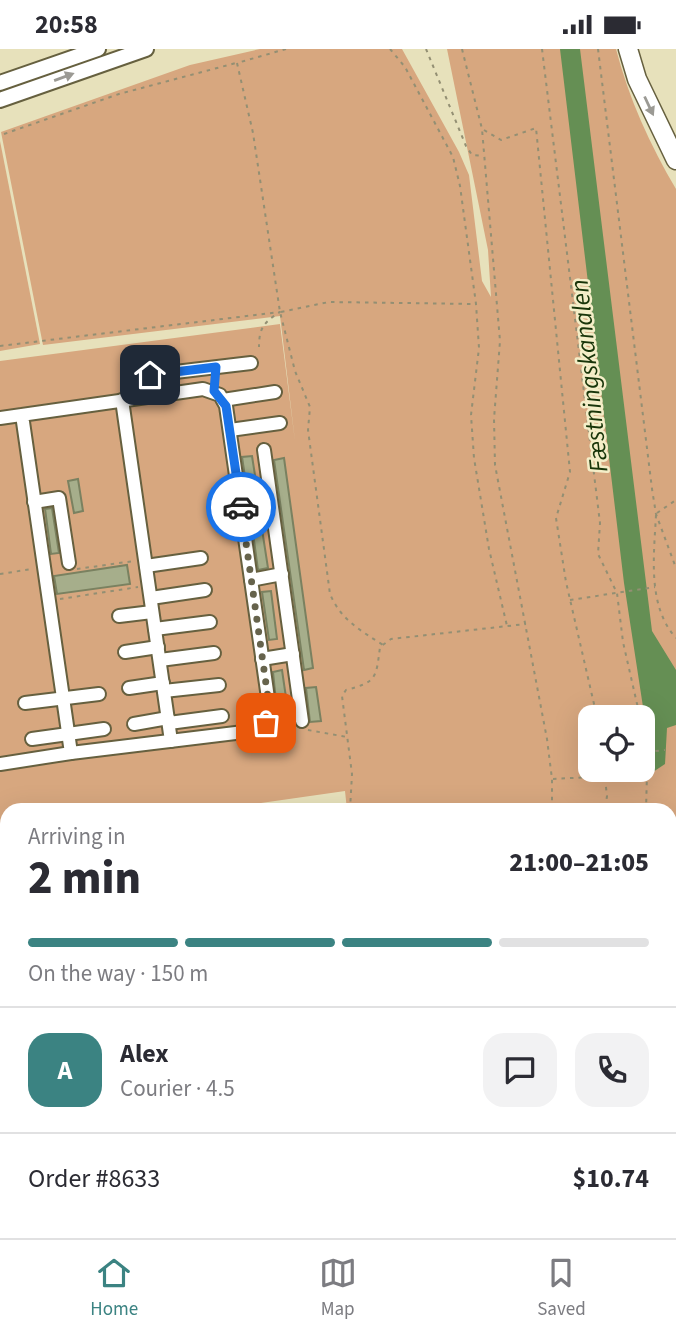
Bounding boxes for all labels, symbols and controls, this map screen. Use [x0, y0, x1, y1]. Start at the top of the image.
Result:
text: 20:58 [35, 6, 98, 43]
one-way arrow [54, 71, 75, 82]
one-way arrow [643, 96, 655, 116]
water label: Fæstningskanalen [560, 278, 618, 474]
pin [120, 345, 180, 405]
icon: home [131, 356, 169, 394]
courier [206, 472, 276, 542]
icon: car [222, 488, 260, 526]
pin [236, 693, 296, 753]
icon: bag [247, 704, 285, 742]
map controls [578, 705, 655, 782]
button: locate [578, 705, 655, 782]
text: Arriving in [28, 820, 126, 853]
text: 21:00–21:05 [509, 844, 649, 881]
text: 2 min [28, 846, 141, 911]
text: On the way · 150 m [28, 957, 208, 990]
button: chat [483, 1033, 557, 1107]
button: phone [575, 1033, 649, 1107]
text: Alex [120, 1035, 169, 1072]
text: A [58, 1052, 72, 1089]
text: Courier · 4.5 [120, 1072, 235, 1105]
text: Order #8633 [28, 1160, 160, 1197]
text: $10.74 [573, 1160, 649, 1197]
tab: Home [90, 1254, 138, 1323]
tab: Map [319, 1254, 357, 1323]
tab: Saved [537, 1254, 586, 1323]

